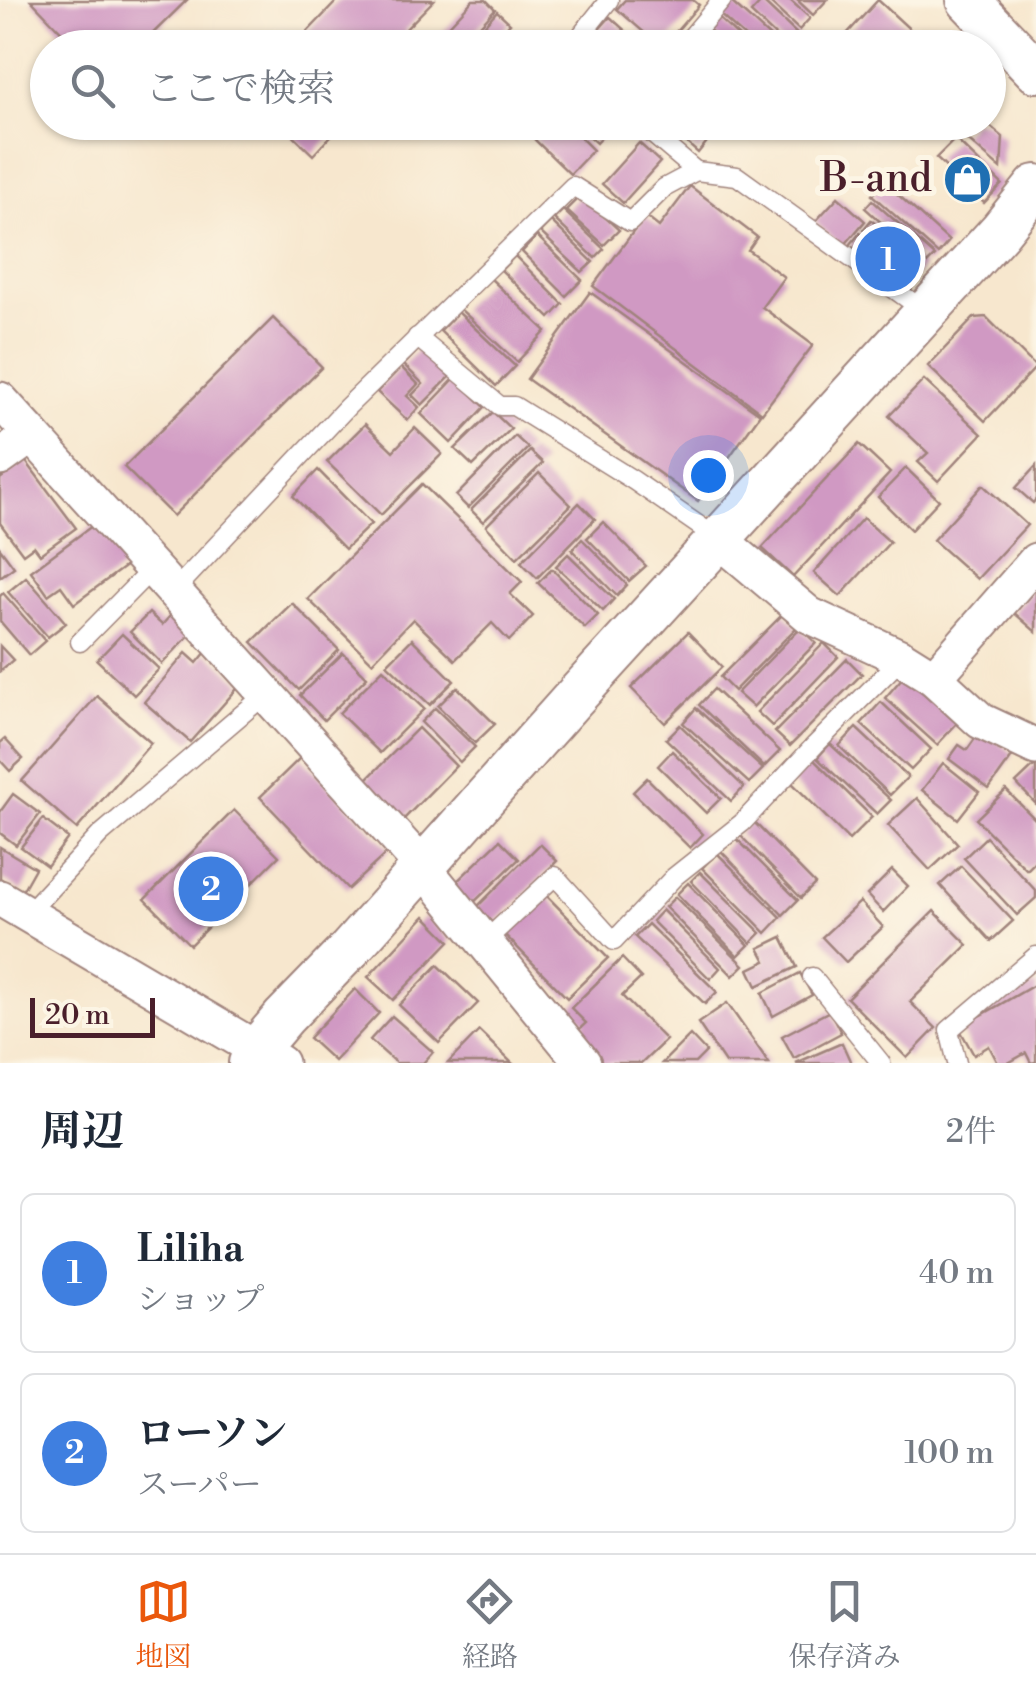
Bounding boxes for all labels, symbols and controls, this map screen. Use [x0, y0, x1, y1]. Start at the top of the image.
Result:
search box [30, 30, 1006, 140]
icon: search [65, 58, 120, 113]
text: ここで検索 [145, 66, 335, 113]
shop icon: B-and [941, 153, 993, 205]
place label: B-and [819, 154, 932, 204]
pin: 1 [856, 222, 920, 296]
your location [683, 450, 734, 501]
pin: 2 [178, 852, 244, 926]
scale bar [30, 993, 155, 1038]
text: 20 m [45, 998, 110, 1033]
text: 周辺 [40, 1106, 124, 1159]
text: 2件 [946, 1112, 996, 1152]
text: Liliha [137, 1226, 244, 1273]
text: 1 [67, 1253, 82, 1293]
text: 40 m [919, 1253, 994, 1293]
text: ショップ [137, 1280, 264, 1320]
text: ローソン [137, 1411, 287, 1458]
text: 2 [64, 1433, 85, 1473]
text: 100 m [904, 1433, 994, 1473]
text: スーパー [137, 1465, 262, 1505]
tab: 地図 [135, 1574, 191, 1675]
tab: 経路 [462, 1574, 518, 1675]
tab: 保存済み [789, 1574, 901, 1675]

